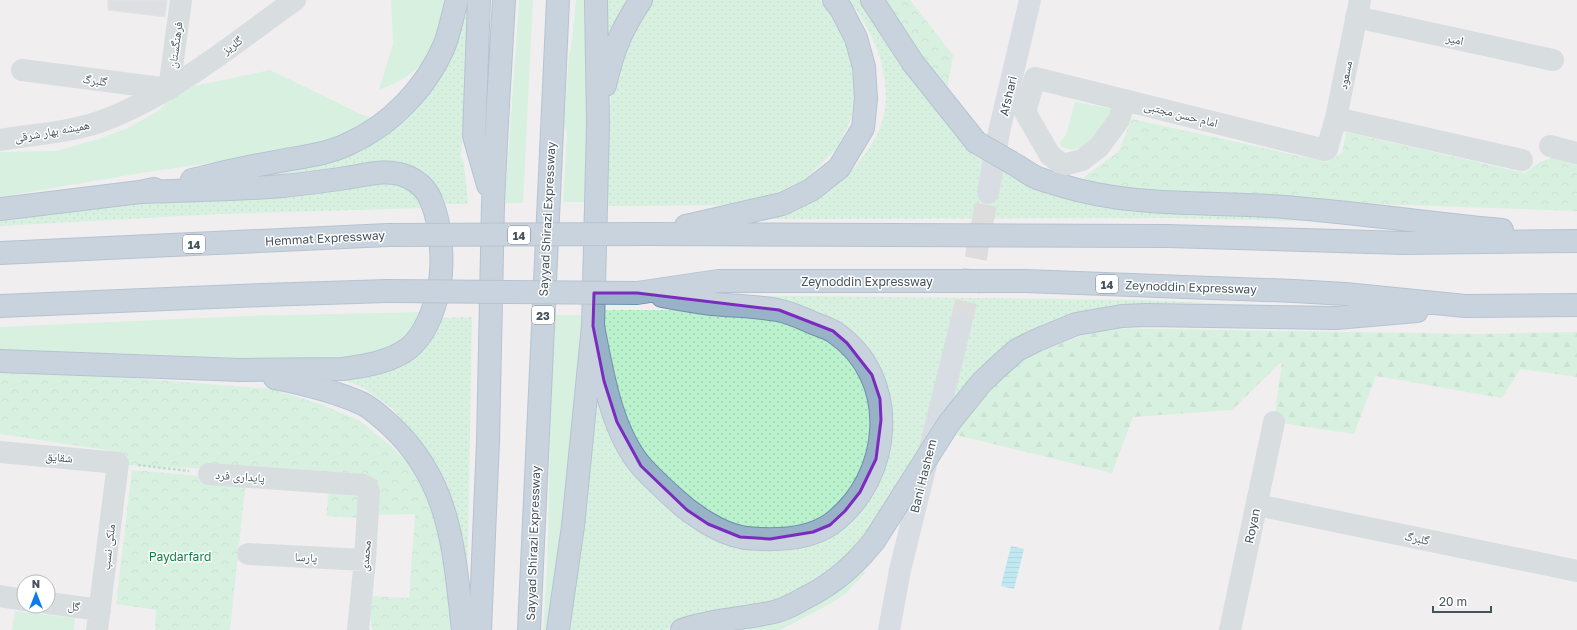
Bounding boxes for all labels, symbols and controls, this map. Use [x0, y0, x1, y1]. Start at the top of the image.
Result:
street label: فرهنگستان [164, 21, 186, 69]
street label: امیر [1444, 30, 1465, 48]
street label: گلریز [218, 33, 245, 58]
street label: مسعود [1335, 59, 1355, 91]
street label: گلبرگ [82, 71, 108, 90]
street label: Afshari [996, 75, 1020, 117]
street label: امام حسن مجتبی [1142, 98, 1220, 131]
street label: همیشه بهار شرقی [13, 117, 91, 145]
street label: Sayyad Shirazi Expressway [535, 141, 559, 297]
road number: 14 [508, 226, 530, 244]
street label: Hemmat Expressway [265, 227, 386, 249]
road number: 14 [183, 235, 205, 253]
street label: Zeynoddin Expressway [801, 274, 933, 289]
road number: 14 [1096, 275, 1118, 293]
street label: Zeynoddin Expressway [1125, 277, 1257, 297]
road number: 23 [532, 306, 554, 324]
street label: Bani Hashem [907, 437, 939, 515]
street label: شقایق [45, 448, 73, 466]
street label: Sayyad Shirazi Expressway [523, 465, 543, 621]
street label: پایداری فرد [215, 467, 266, 485]
street label: Royan [1241, 507, 1263, 545]
street label: ملکی نسب [98, 523, 119, 571]
street label: گلبرگ [1403, 528, 1431, 548]
street label: محمدی [356, 540, 374, 572]
park label: Paydarfard [149, 549, 211, 564]
street label: پارسا [294, 549, 318, 565]
north arrow [16, 574, 56, 614]
text: N [32, 577, 40, 590]
scale bar [1433, 588, 1491, 614]
text: 20 m [1439, 594, 1467, 609]
street label: گل [67, 598, 81, 614]

